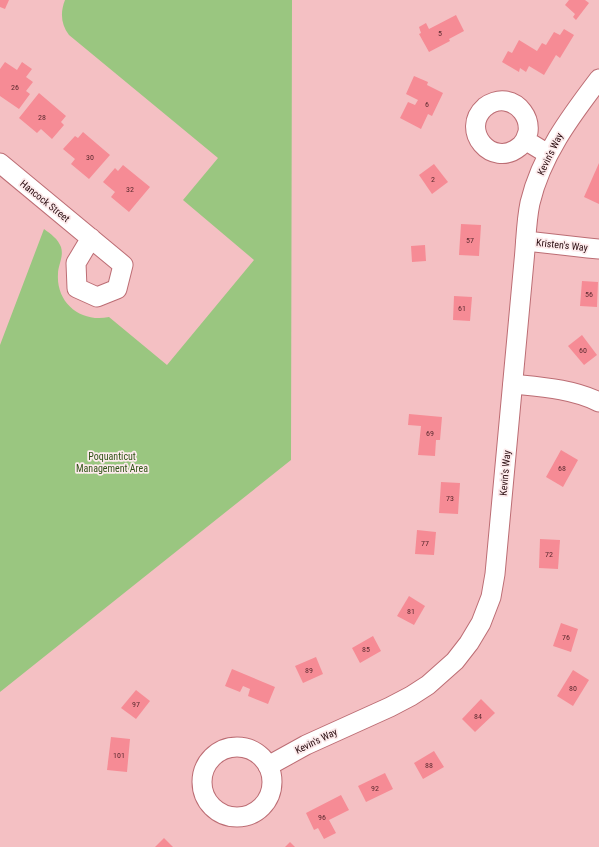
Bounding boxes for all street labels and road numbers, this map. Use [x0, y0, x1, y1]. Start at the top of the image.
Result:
street label: Kevin's Way [535, 131, 565, 177]
street label: Hancock Street [18, 178, 72, 224]
street label: Kristen's Way [536, 237, 588, 253]
street label: Kevin's Way [498, 450, 512, 496]
street label: Kevin's Way [293, 726, 339, 756]

